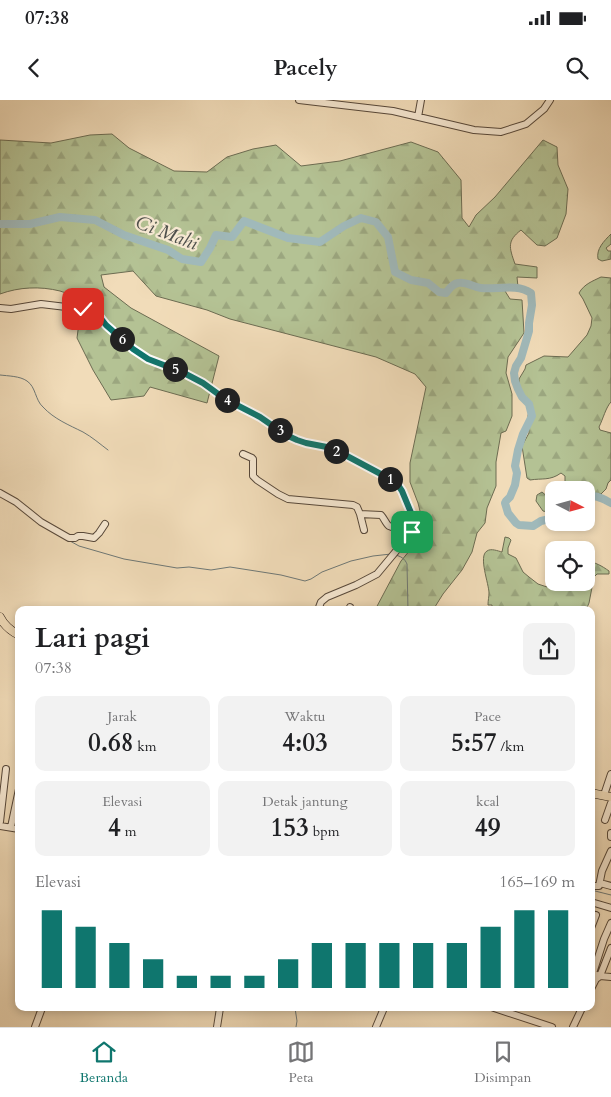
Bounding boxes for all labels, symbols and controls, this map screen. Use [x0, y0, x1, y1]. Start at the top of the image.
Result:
text: 07:38 [25, 5, 69, 31]
text: Pacely [273, 53, 338, 83]
icon: back [20, 54, 48, 82]
icon: search [563, 54, 591, 82]
water label: Ci Mahi [132, 209, 202, 257]
pin [62, 288, 104, 330]
icon: check [69, 295, 97, 323]
pin: 6 [110, 326, 134, 352]
text: 6 [119, 330, 126, 349]
pin: 5 [162, 356, 188, 382]
text: 5 [172, 360, 179, 379]
pin: 4 [214, 388, 240, 412]
text: 4 [224, 391, 231, 410]
pin: 3 [268, 418, 292, 442]
text: 3 [277, 421, 284, 440]
pin: 2 [324, 438, 348, 464]
text: 2 [333, 442, 340, 461]
pin: 1 [378, 466, 402, 492]
text: 1 [387, 470, 394, 489]
north arrow [545, 481, 595, 531]
map controls [545, 481, 595, 591]
pin [391, 511, 433, 553]
icon: arrive [398, 518, 426, 546]
button: locate [545, 541, 595, 591]
text: Lari pagi [35, 619, 150, 657]
button: share [523, 623, 575, 675]
text: 07:38 [35, 657, 72, 679]
text: Jarak [108, 707, 137, 726]
text: Waktu [284, 707, 326, 726]
text: Pace [474, 707, 501, 726]
text: 0.68 [88, 726, 134, 760]
text: 4:03 [282, 726, 328, 760]
text: 5:57 [451, 726, 497, 760]
text: km [134, 737, 157, 756]
text: /km [497, 737, 524, 756]
text: Elevasi [102, 792, 142, 811]
text: Detak jantung [262, 792, 348, 811]
text: kcal [476, 792, 499, 811]
text: 4 [108, 811, 121, 845]
text: 153 [270, 811, 309, 845]
text: 49 [475, 811, 500, 845]
text: m [121, 822, 137, 841]
text: bpm [309, 822, 339, 841]
text: Elevasi [35, 871, 81, 893]
text: 165–169 m [499, 871, 575, 893]
tab: Beranda [80, 1038, 128, 1087]
tab: Peta [287, 1038, 315, 1087]
tab: Disimpan [474, 1038, 531, 1087]

